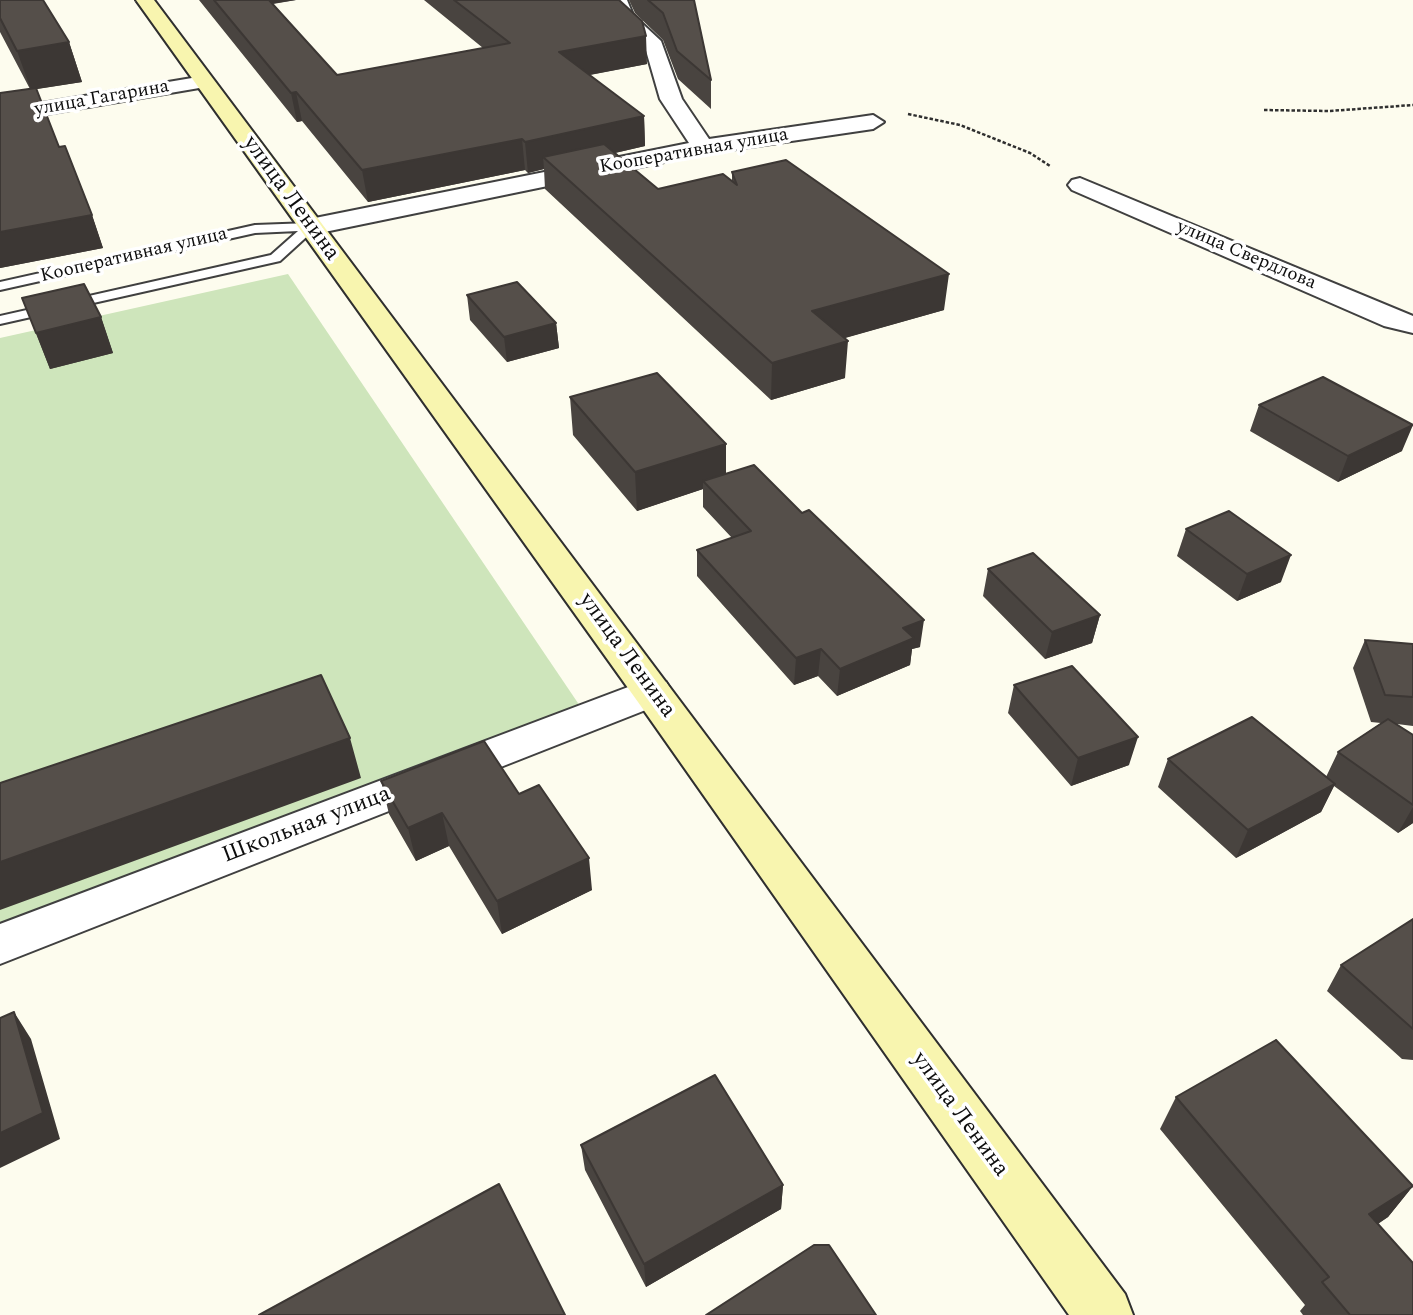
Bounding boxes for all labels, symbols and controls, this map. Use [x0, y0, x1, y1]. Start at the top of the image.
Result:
street label: улица Гагарина [33, 76, 171, 122]
street label: Кооперативная улица [598, 124, 790, 180]
street label: улица Ленина [235, 131, 345, 267]
street label: улица Свердлова [1173, 216, 1319, 296]
street label: Кооперативная улица [38, 223, 230, 289]
street label: улица Ленина [571, 588, 681, 724]
street label: Школьная улица [219, 781, 395, 871]
street label: улица Ленина [904, 1047, 1014, 1183]

